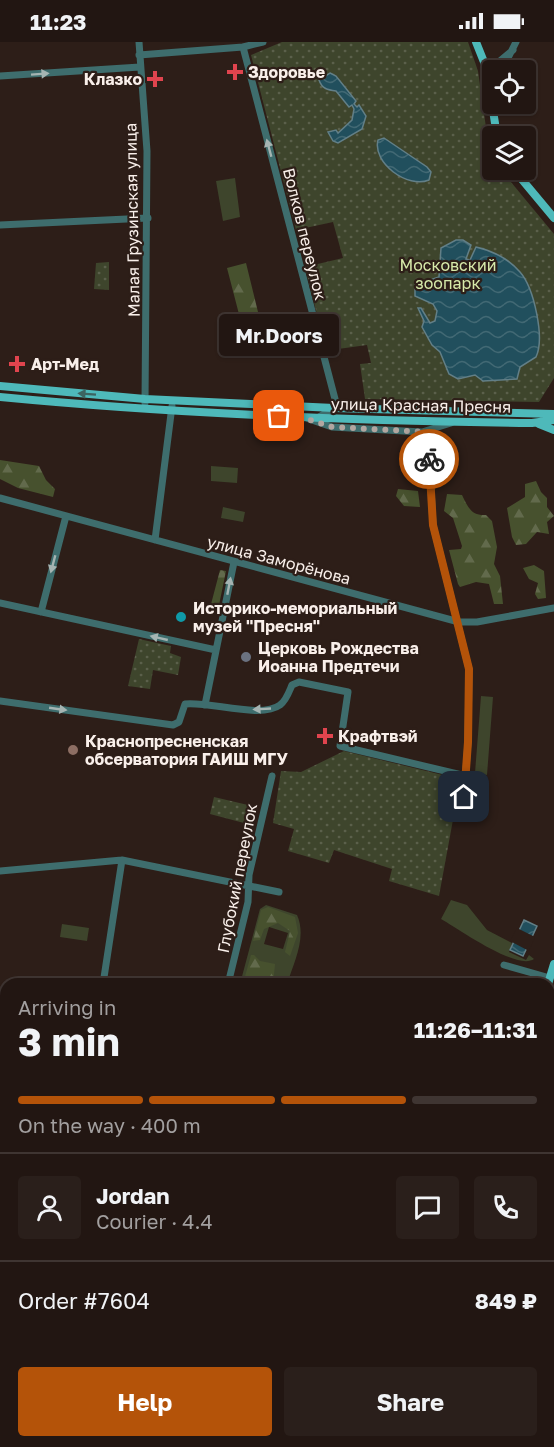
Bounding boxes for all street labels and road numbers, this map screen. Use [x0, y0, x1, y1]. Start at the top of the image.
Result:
street label: Малая Грузинская улица [120, 123, 144, 317]
street label: Волков переулок [279, 166, 331, 302]
street label: улица Красная Пресня [331, 393, 511, 417]
street label: улица Заморёнова [205, 531, 353, 589]
street label: Глубокий переулок [213, 802, 261, 954]

